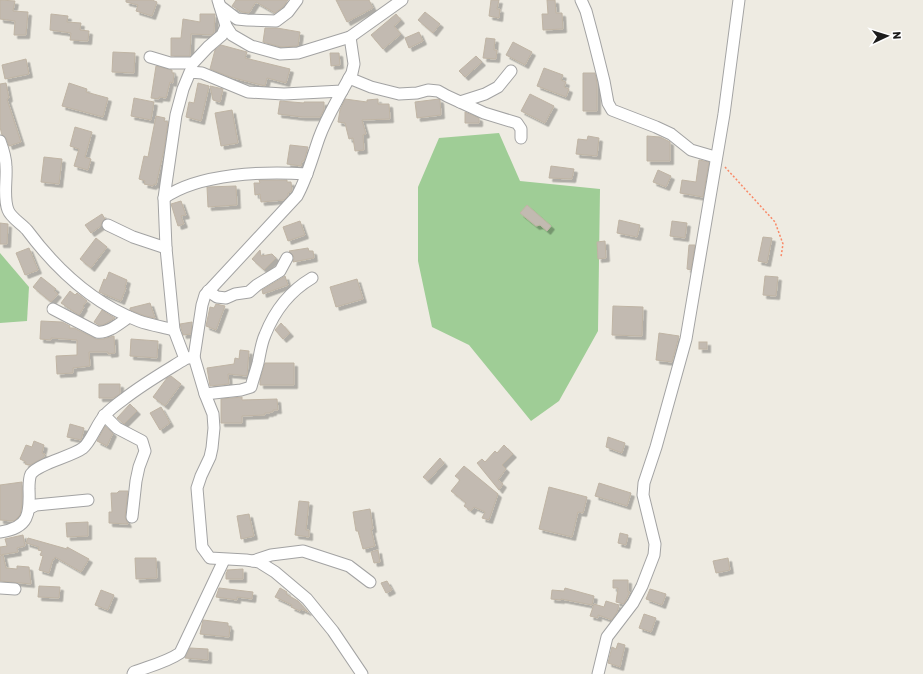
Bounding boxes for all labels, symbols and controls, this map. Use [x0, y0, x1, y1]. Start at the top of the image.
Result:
north arrow [867, 16, 907, 56]
text: N [890, 31, 903, 40]

